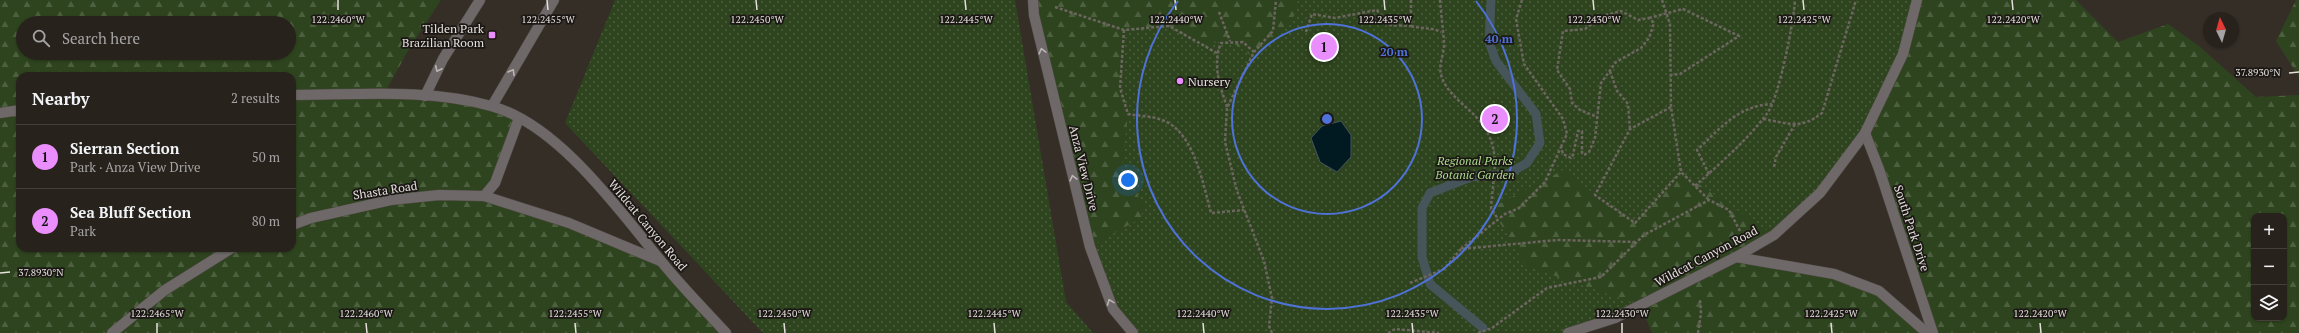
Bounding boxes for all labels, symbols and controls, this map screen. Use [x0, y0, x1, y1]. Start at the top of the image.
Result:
north arrow [2203, 12, 2239, 48]
text: 122.2460°W [311, 13, 365, 26]
text: 122.2455°W [521, 13, 575, 26]
text: 122.2450°W [730, 13, 784, 26]
text: 122.2445°W [939, 13, 993, 26]
text: 122.2440°W [1149, 13, 1203, 26]
text: 122.2435°W [1358, 13, 1412, 26]
text: 122.2430°W [1567, 13, 1621, 26]
text: 122.2425°W [1777, 13, 1831, 26]
text: 122.2420°W [1986, 13, 2040, 26]
search box [16, 16, 296, 60]
place label: Tilden Park Brazilian Room [402, 21, 485, 50]
icon: search [30, 27, 52, 49]
text: Search here [62, 28, 140, 48]
marker: Tilden Park Brazilian Room [487, 30, 497, 40]
text: 40 m [1485, 31, 1513, 46]
pin: 1 [1311, 32, 1337, 62]
text: 20 m [1380, 44, 1408, 59]
one-way arrow [1039, 48, 1047, 54]
one-way arrow [435, 65, 443, 73]
text: 37.8930°N [2235, 66, 2281, 79]
one-way arrow [507, 69, 514, 76]
place label: Nursery [1188, 74, 1231, 89]
marker: Nursery [1175, 76, 1185, 86]
text: Nearby [32, 87, 90, 110]
text: 2 results [231, 89, 280, 107]
pin: 2 [1482, 104, 1508, 134]
centre of rings [1320, 112, 1334, 126]
street label: Anza View Drive [1066, 124, 1102, 212]
text: Sierran Section [70, 138, 179, 158]
text: 1 [41, 148, 49, 166]
text: 50 m [252, 148, 280, 166]
park label: Regional Parks Botanic Garden [1434, 153, 1515, 182]
text: Park · Anza View Drive [70, 158, 200, 176]
your location [1118, 170, 1138, 190]
one-way arrow [1069, 174, 1078, 181]
street label: Wildcat Canyon Road [606, 176, 691, 274]
street label: Shasta Road [352, 177, 419, 202]
street label: South Park Drive [1891, 183, 1933, 273]
text: Sea Bluff Section [70, 202, 191, 222]
text: 2 [41, 212, 49, 230]
text: 80 m [252, 212, 280, 230]
map controls [2251, 213, 2287, 321]
button: + [2251, 213, 2287, 249]
text: Park [70, 222, 96, 240]
street label: Wildcat Canyon Road [1652, 222, 1760, 289]
button: − [2251, 249, 2287, 285]
text: 37.8930°N [18, 266, 64, 279]
button: layers [2251, 285, 2287, 321]
one-way arrow [1107, 298, 1115, 305]
text: 122.2465°W [130, 307, 184, 320]
text: 122.2460°W [339, 307, 393, 320]
text: 122.2455°W [548, 307, 602, 320]
text: 122.2450°W [757, 307, 811, 320]
text: 122.2445°W [967, 307, 1021, 320]
text: 122.2440°W [1176, 307, 1230, 320]
text: 122.2435°W [1385, 307, 1439, 320]
text: 122.2430°W [1595, 307, 1649, 320]
text: 122.2425°W [1804, 307, 1858, 320]
text: 122.2420°W [2013, 307, 2067, 320]

